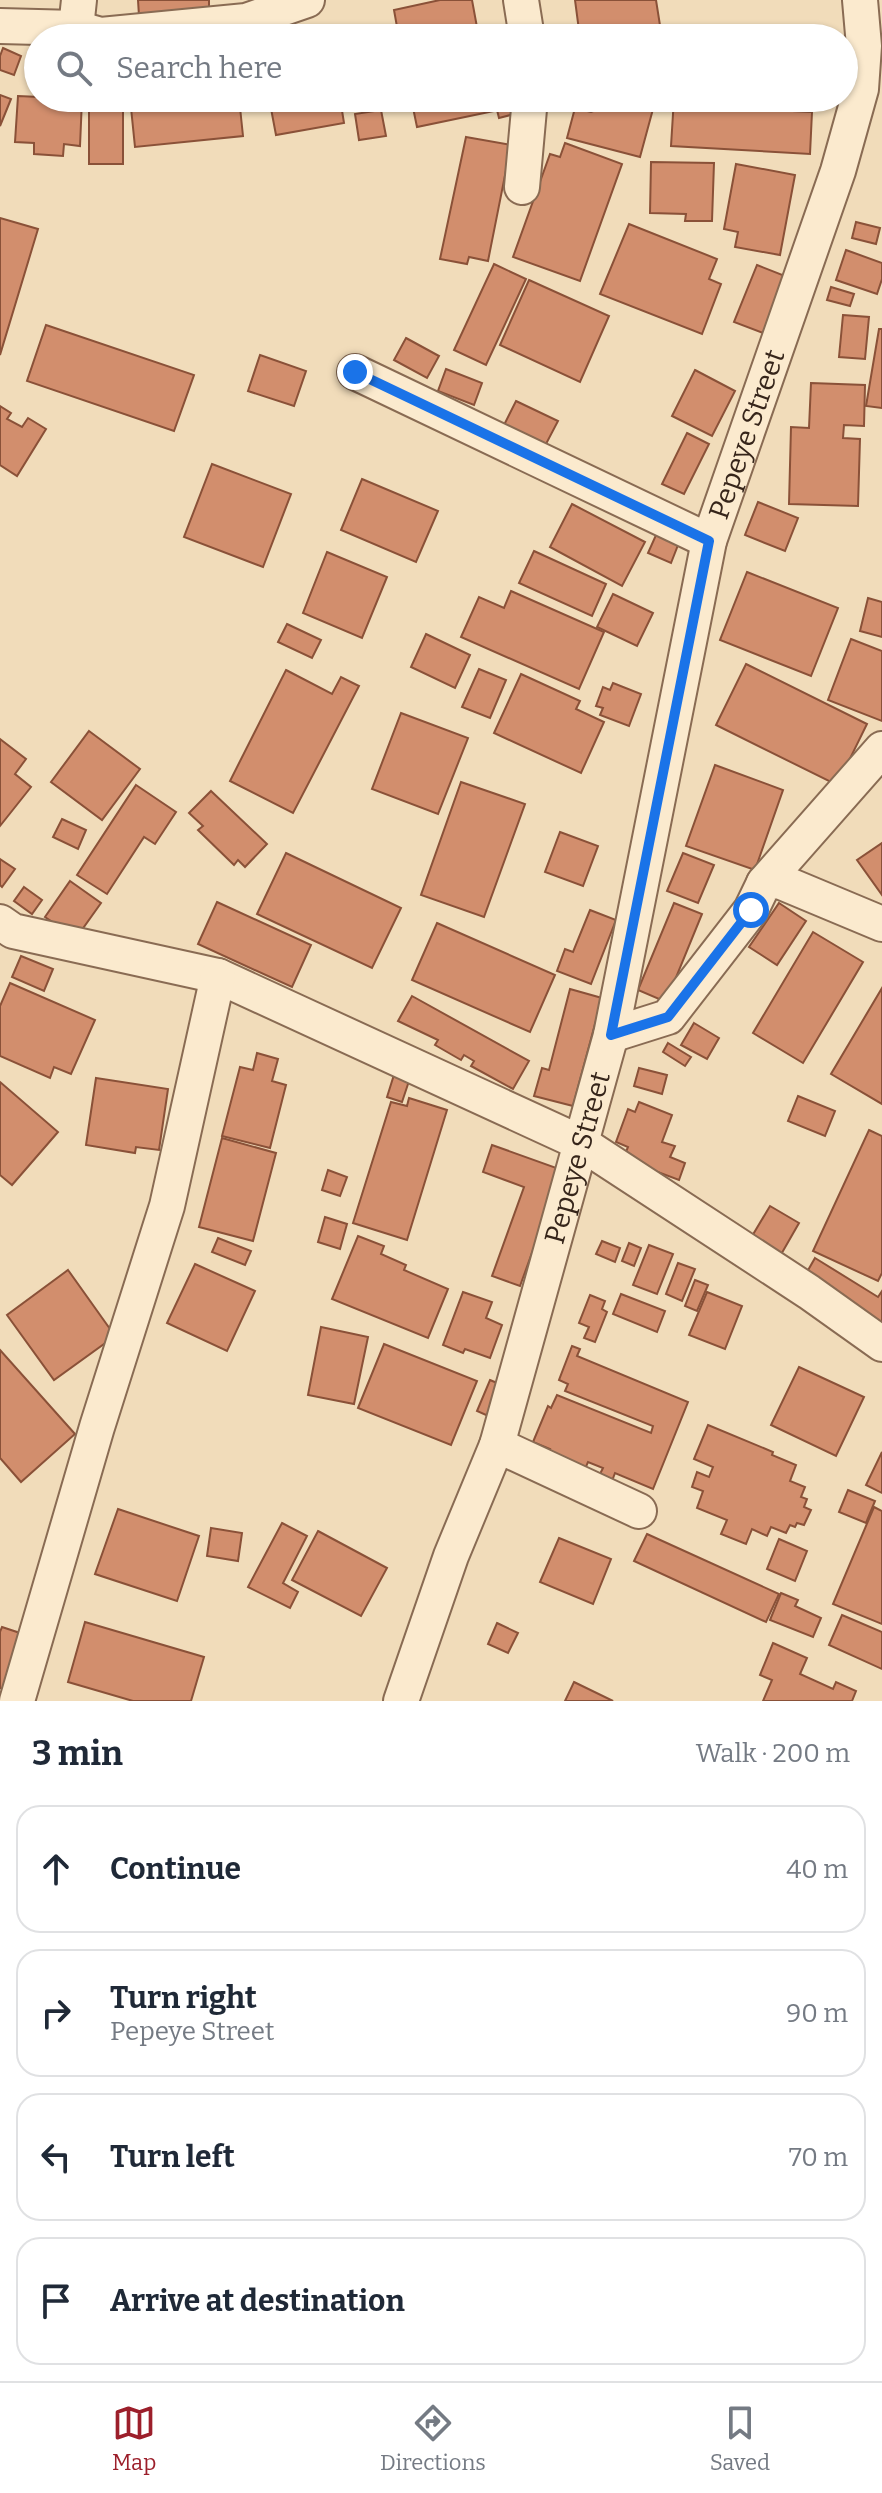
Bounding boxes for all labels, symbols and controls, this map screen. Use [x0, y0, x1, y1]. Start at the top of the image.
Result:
search box [24, 24, 858, 112]
icon: search [52, 46, 96, 90]
text: Search here [116, 50, 283, 86]
street label: Pepeye Street [702, 345, 791, 523]
route end [337, 354, 373, 390]
route start [733, 892, 769, 928]
street label: Pepeye Street [537, 1068, 617, 1247]
text: 3 min [32, 1733, 123, 1774]
text: Walk · 200 m [696, 1738, 850, 1769]
icon: ahead [34, 1847, 78, 1891]
text: Continue [110, 1851, 241, 1887]
text: 40 m [786, 1854, 848, 1885]
text: Turn right [110, 1980, 257, 2016]
icon: right [34, 1991, 78, 2035]
text: 90 m [786, 1998, 848, 2029]
text: Pepeye Street [110, 2016, 274, 2047]
icon: left [34, 2135, 78, 2179]
text: Turn left [110, 2139, 235, 2175]
text: 70 m [789, 2142, 848, 2173]
icon: arrive [34, 2279, 78, 2323]
text: Arrive at destination [110, 2283, 405, 2319]
tab: Map [112, 2401, 156, 2476]
tab: Directions [380, 2401, 486, 2476]
tab: Saved [710, 2401, 770, 2476]

